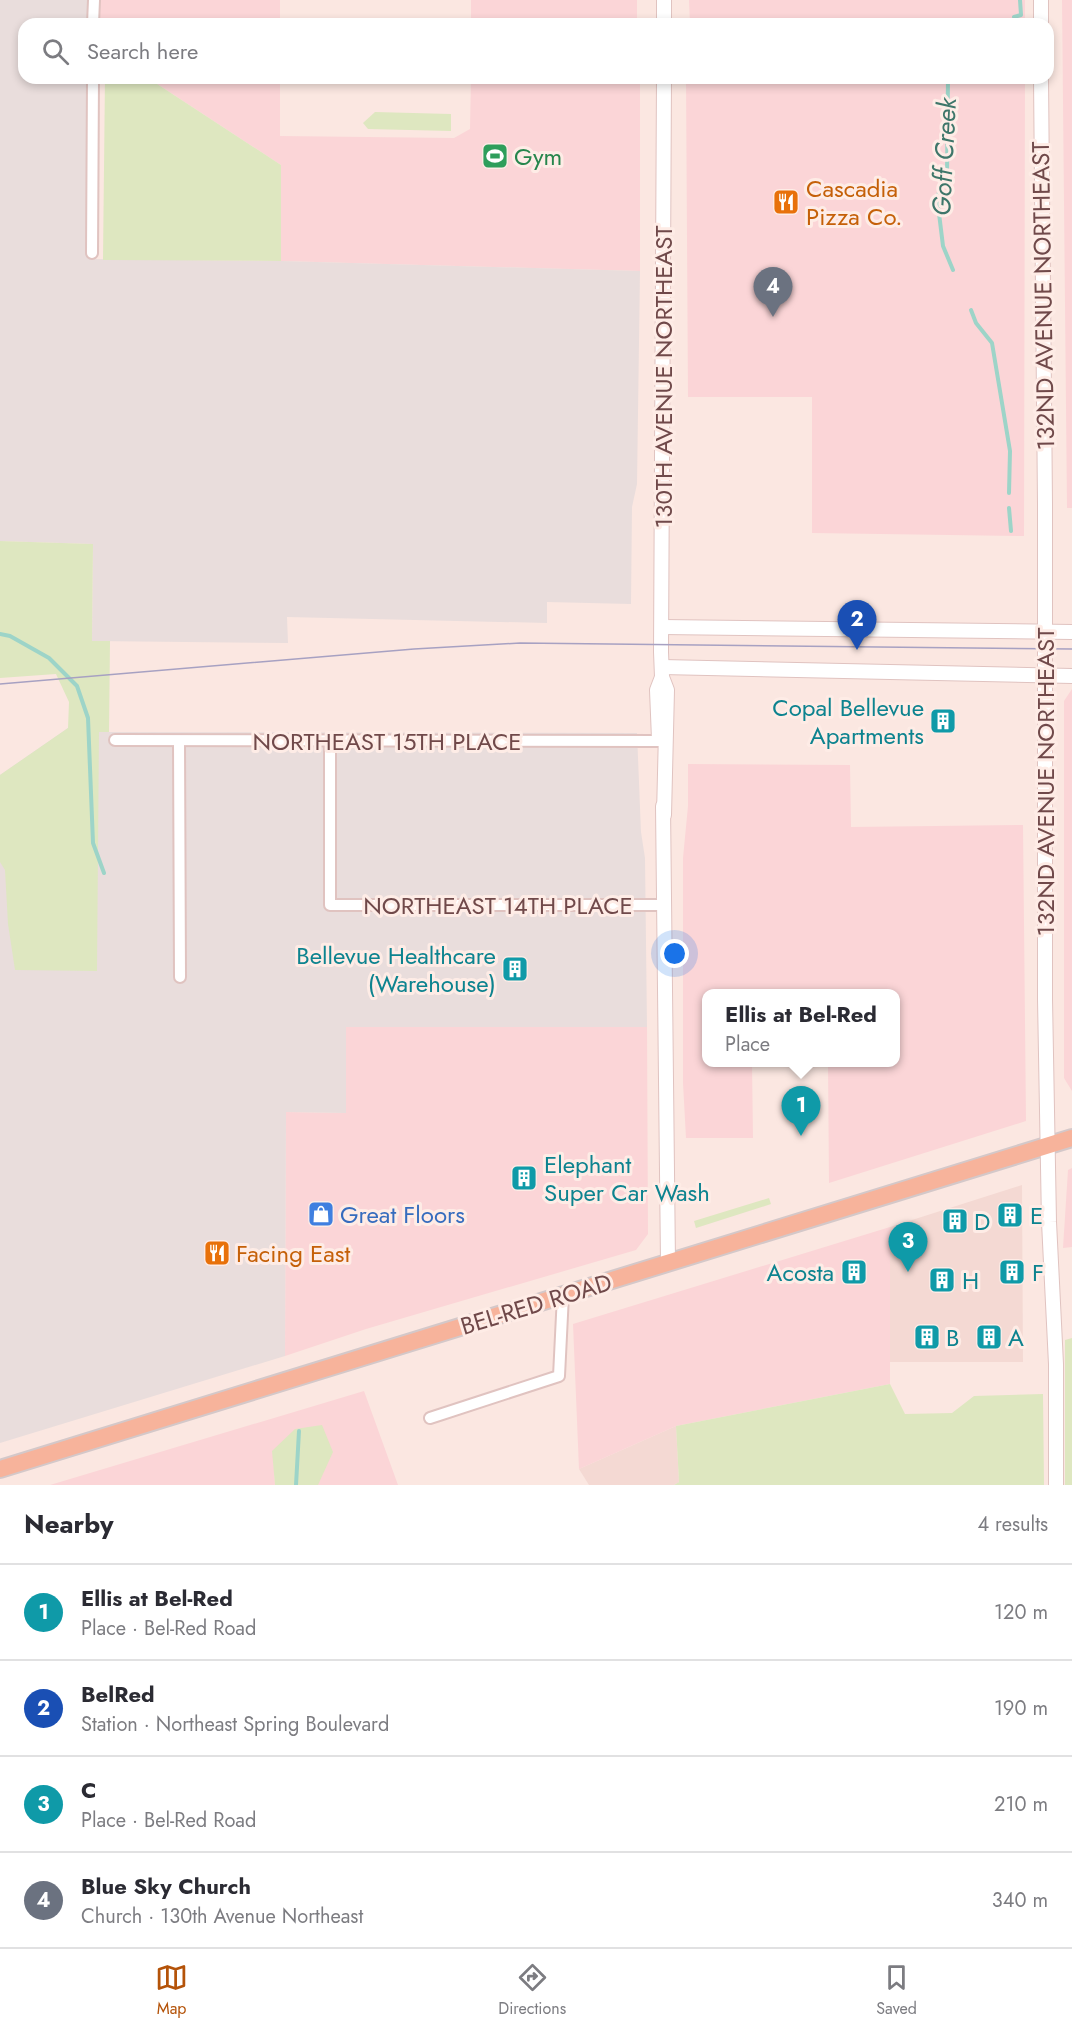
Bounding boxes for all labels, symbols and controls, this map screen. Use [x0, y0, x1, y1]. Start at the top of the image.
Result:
search box [18, 18, 1054, 84]
icon: search [39, 35, 72, 68]
text: Search here [87, 35, 198, 67]
water label: Goff Creek [922, 95, 966, 217]
place label: Gym [514, 139, 562, 174]
sports icon: Gym [480, 141, 510, 171]
street label: 132ND AVENUE NORTHEAST [1023, 141, 1063, 451]
place label: Cascadia Pizza Co. [806, 171, 902, 234]
restaurant icon: Cascadia Pizza Co. [771, 187, 801, 217]
street label: 130TH AVENUE NORTHEAST [646, 226, 681, 529]
pin: 4 [754, 268, 792, 317]
pin: 2 [838, 600, 876, 650]
street label: 132ND AVENUE NORTHEAST [1028, 628, 1063, 936]
place label: Copal Bellevue Apartments [772, 690, 924, 753]
building icon: Copal Bellevue Apartments [928, 706, 958, 736]
street label: NORTHEAST 15TH PLACE [252, 724, 522, 759]
street label: NORTHEAST 14TH PLACE [363, 888, 633, 923]
place label: Bellevue Healthcare (Warehouse) [296, 938, 496, 1001]
your location [660, 939, 689, 968]
building icon: Bellevue Healthcare (Warehouse) [500, 954, 530, 984]
popup [702, 989, 900, 1067]
text: Ellis at Bel-Red [725, 998, 877, 1030]
text: Place [725, 1030, 770, 1059]
pin: 1 [782, 1086, 820, 1136]
place label: Elephant Super Car Wash [544, 1147, 710, 1210]
building icon: Elephant Super Car Wash [509, 1163, 539, 1193]
place label: Great Floors [340, 1197, 465, 1232]
place label: E [1030, 1198, 1043, 1233]
shop icon: Great Floors [306, 1199, 336, 1229]
building icon: E [995, 1200, 1025, 1230]
place label: D [974, 1204, 990, 1239]
building icon: D [940, 1206, 970, 1236]
pin: 3 [888, 1222, 928, 1272]
place label: Facing East [236, 1236, 350, 1271]
restaurant icon: Facing East [202, 1238, 232, 1268]
place label: Acosta [767, 1255, 834, 1290]
place label: F [1032, 1255, 1044, 1290]
building icon: Acosta [839, 1257, 869, 1287]
building icon: F [997, 1257, 1027, 1287]
place label: H [962, 1263, 979, 1298]
street label: BEL-RED ROAD [456, 1264, 616, 1344]
building icon: H [927, 1265, 957, 1295]
place label: B [946, 1320, 959, 1355]
place label: A [1008, 1320, 1024, 1355]
building icon: B [912, 1322, 942, 1352]
building icon: A [974, 1322, 1004, 1352]
text: Nearby [24, 1505, 113, 1543]
text: 4 results [977, 1510, 1048, 1539]
text: Ellis at Bel-Red [81, 1582, 233, 1614]
text: 1 [38, 1598, 49, 1627]
text: 120 m [994, 1598, 1048, 1627]
text: Place · Bel-Red Road [81, 1614, 256, 1643]
text: BelRed [81, 1678, 155, 1710]
text: 2 [37, 1694, 50, 1723]
text: 190 m [994, 1694, 1048, 1723]
text: Station · Northeast Spring Boulevard [81, 1710, 389, 1739]
text: C [81, 1774, 96, 1806]
text: 3 [37, 1790, 50, 1819]
text: 210 m [994, 1790, 1048, 1819]
text: Place · Bel-Red Road [81, 1806, 256, 1835]
text: Blue Sky Church [81, 1870, 251, 1902]
text: 4 [37, 1886, 50, 1915]
text: 340 m [992, 1886, 1048, 1915]
text: Church · 130th Avenue Northeast [81, 1902, 363, 1931]
tab: Map [155, 1961, 188, 2020]
tab: Directions [498, 1961, 566, 2020]
tab: Saved [876, 1961, 917, 2020]

